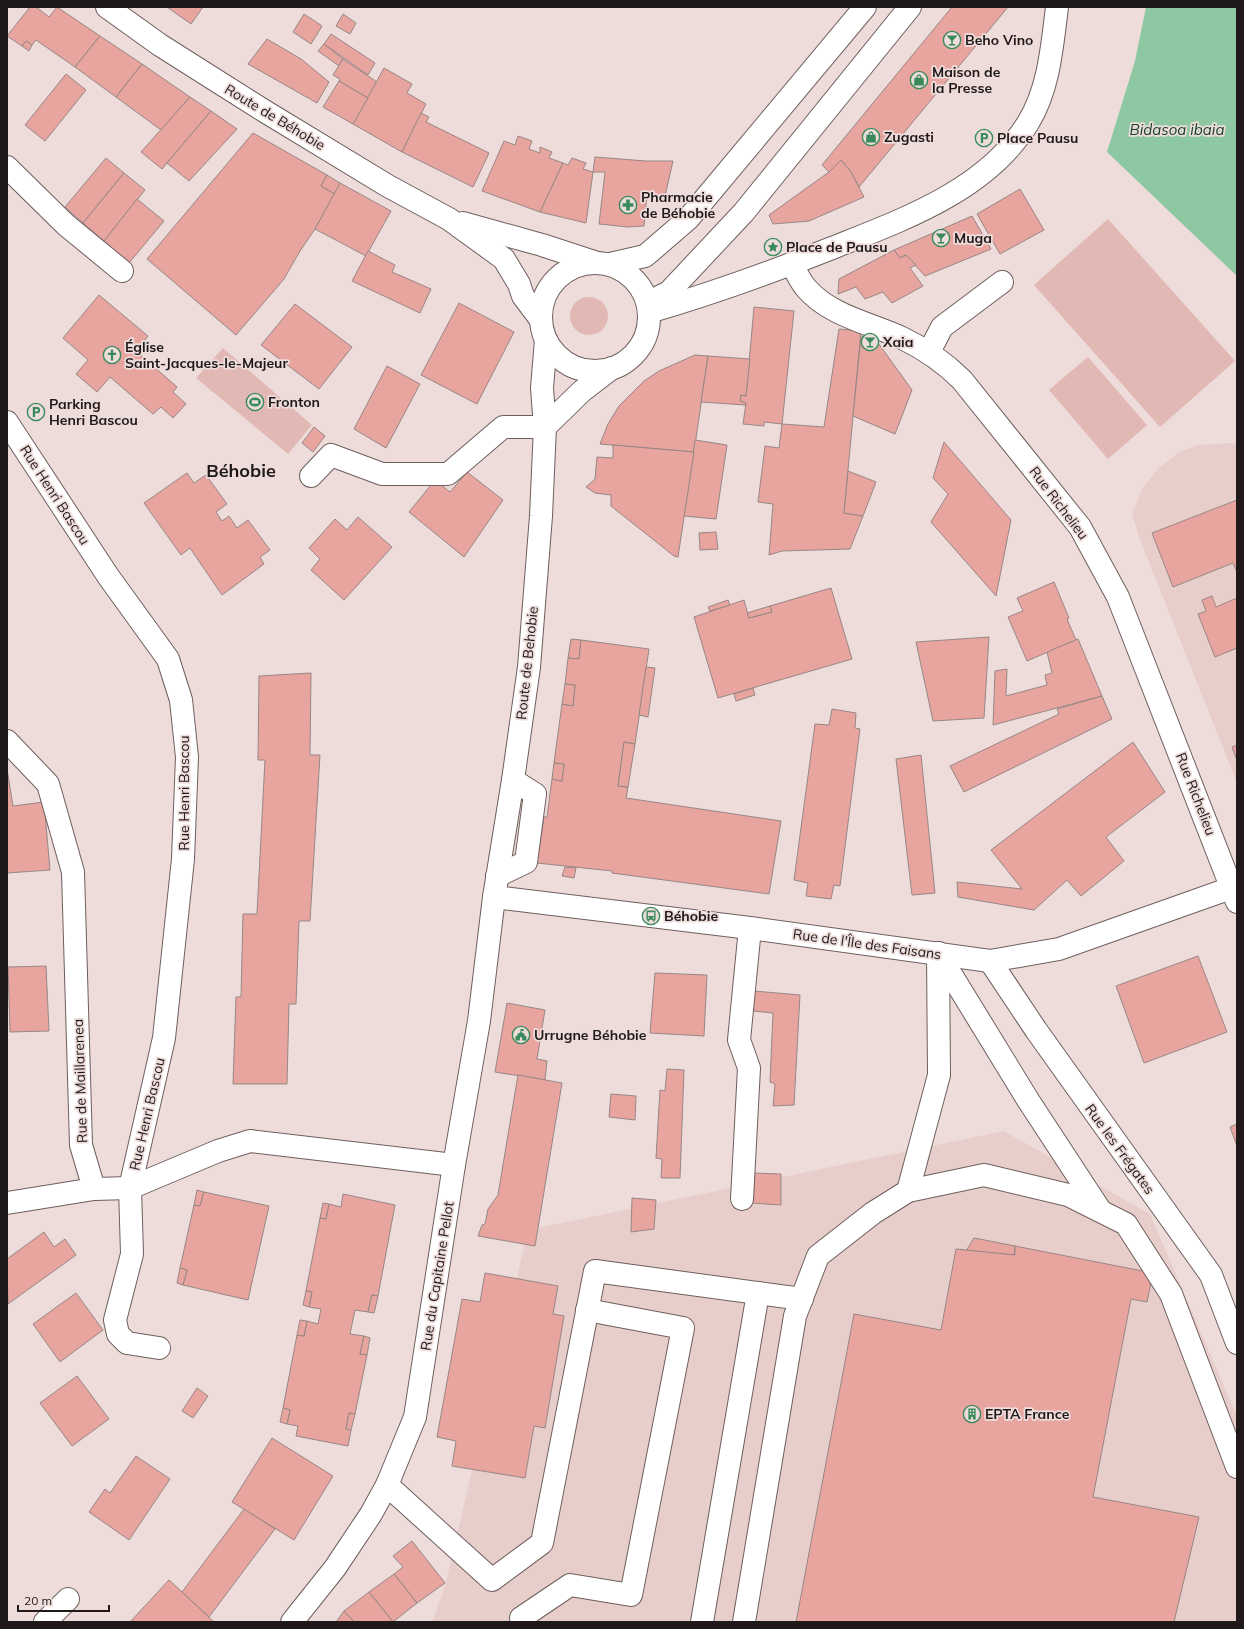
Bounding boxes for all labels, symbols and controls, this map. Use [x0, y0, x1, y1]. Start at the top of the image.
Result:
bar icon: Beho Vino [942, 30, 962, 50]
place label: Beho Vino [965, 31, 1033, 49]
place label: Maison de la Presse [932, 63, 1001, 97]
shop icon: Maison de la Presse [909, 70, 929, 90]
street label: Route de Béhobie [221, 80, 329, 154]
water label: Bidasoa ibaia [1130, 120, 1224, 139]
shop icon: Zugasti [861, 127, 881, 147]
place label: Zugasti [884, 128, 934, 146]
parking icon: Place Pausu [974, 128, 994, 148]
place label: Place Pausu [997, 129, 1078, 147]
place label: Pharmacie de Béhobie [641, 188, 716, 222]
pharmacy icon: Pharmacie de Béhobie [618, 195, 638, 215]
bar icon: Muga [931, 228, 951, 248]
place label: Muga [954, 229, 992, 247]
place icon: Place de Pausu [763, 237, 783, 257]
place label: Place de Pausu [786, 238, 888, 256]
bar icon: Xaia [860, 332, 880, 352]
place label: Xaia [882, 333, 913, 351]
place label: Église Saint-Jacques-le-Majeur [125, 338, 288, 372]
church icon: Église Saint-Jacques-le-Majeur [102, 345, 122, 365]
sports icon: Fronton [245, 392, 265, 412]
place label: Fronton [268, 393, 320, 411]
place label: Parking Henri Bascou [49, 395, 138, 429]
parking icon: Parking Henri Bascou [26, 402, 46, 422]
street label: Rue Henri Bascou [16, 442, 94, 548]
district label: Béhobie [206, 459, 276, 482]
street label: Rue Richelieu [1026, 463, 1092, 543]
street label: Route de Behobie [512, 605, 542, 721]
street label: Rue Henri Bascou [175, 735, 193, 851]
street label: Rue Richelieu [1172, 750, 1220, 838]
bus stop icon: Béhobie [641, 906, 661, 926]
place label: Béhobie [664, 907, 718, 925]
street label: Rue de l'Île des Faisans [792, 925, 942, 963]
street label: Rue de Maillarenea [69, 1019, 91, 1143]
public building icon: Urrugne Béhobie [511, 1025, 531, 1045]
place label: Urrugne Béhobie [534, 1026, 647, 1044]
street label: Rue Henri Bascou [125, 1056, 169, 1172]
street label: Rue les Frégates [1081, 1100, 1159, 1198]
street label: Rue du Capitaine Pellot [416, 1200, 458, 1352]
building icon: EPTA France [962, 1404, 982, 1424]
place label: EPTA France [985, 1405, 1070, 1423]
scale bar [18, 1587, 109, 1613]
text: 20 m [24, 1593, 52, 1608]

